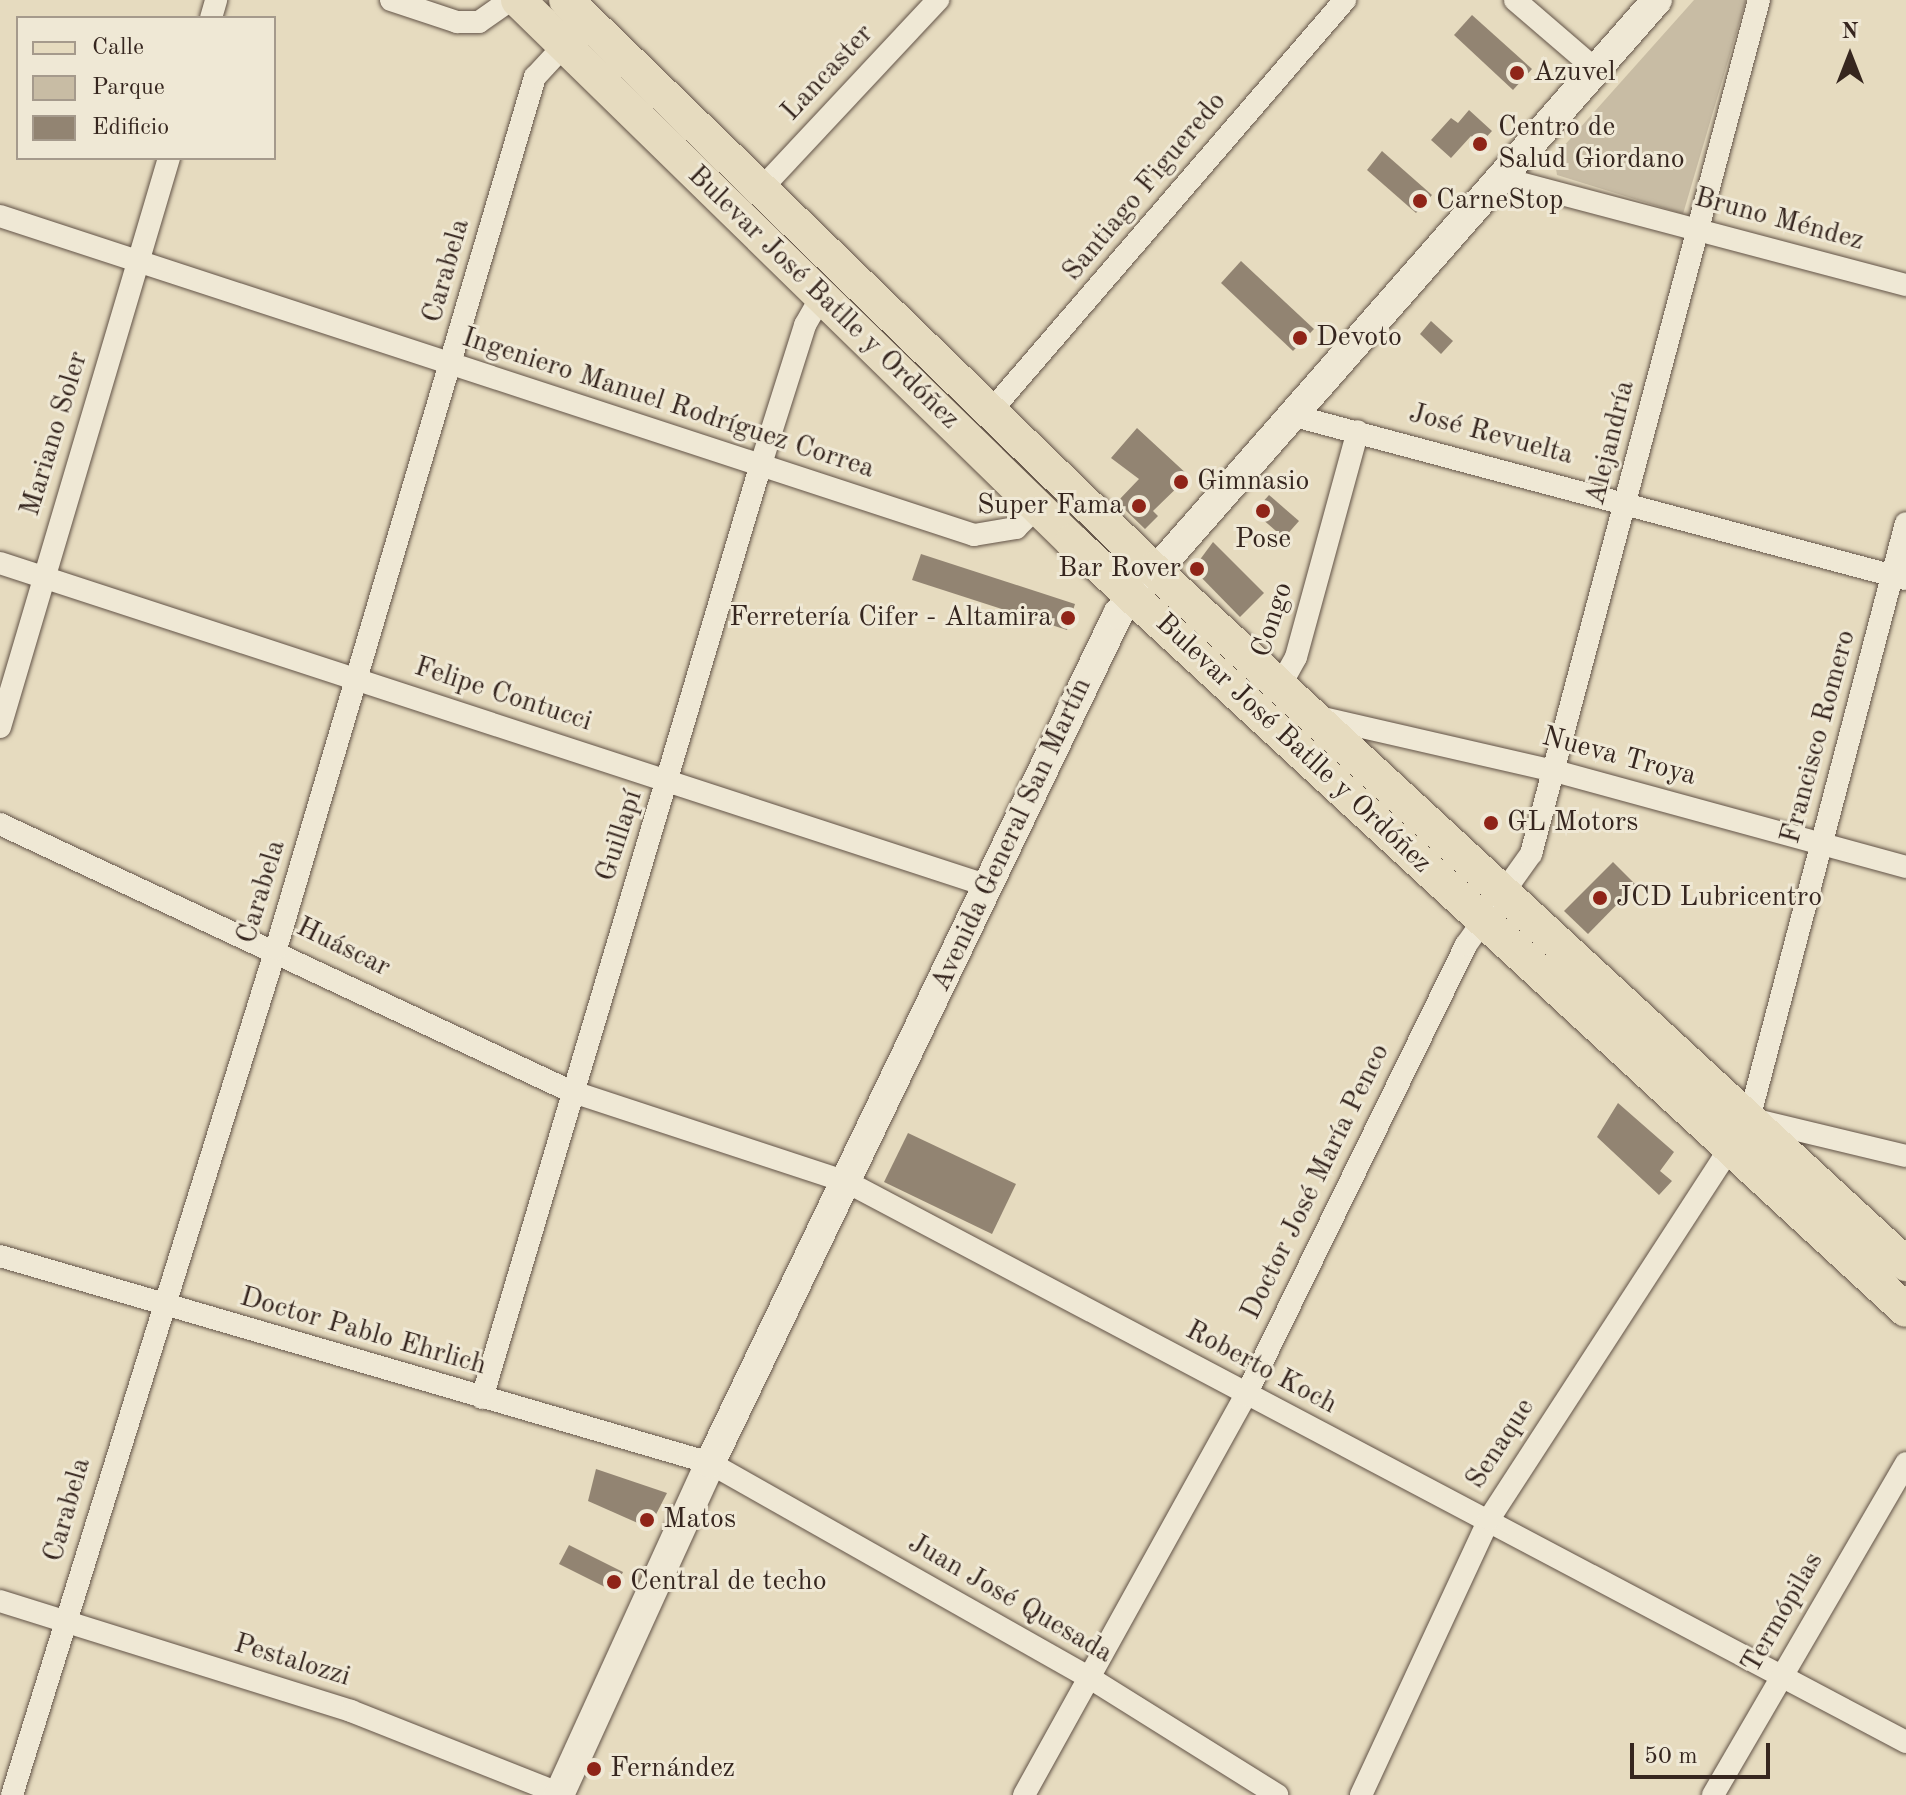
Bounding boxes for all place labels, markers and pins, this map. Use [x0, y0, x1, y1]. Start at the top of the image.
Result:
place label: Azuvel [1533, 56, 1616, 90]
marker: Azuvel [1508, 64, 1526, 82]
place label: Centro de Salud Giordano [1498, 111, 1685, 177]
marker: Centro de Salud Giordano [1469, 133, 1491, 155]
place label: CarneStop [1436, 184, 1564, 218]
marker: CarneStop [1411, 192, 1429, 210]
place label: Devoto [1316, 321, 1402, 355]
marker: Devoto [1291, 329, 1309, 347]
place label: Gimnasio [1197, 465, 1310, 499]
marker: Gimnasio [1172, 473, 1190, 491]
place label: Super Fama [977, 489, 1123, 523]
marker: Super Fama [1130, 497, 1148, 515]
marker: Pose [1254, 502, 1272, 520]
place label: Pose [1235, 523, 1291, 557]
place label: Bar Rover [1058, 552, 1181, 586]
marker: Bar Rover [1188, 560, 1206, 578]
place label: Ferretería Cifer - Altamira [729, 601, 1052, 635]
marker: Ferretería Cifer - Altamira [1059, 609, 1077, 627]
place label: GL Motors [1507, 806, 1638, 840]
marker: GL Motors [1482, 814, 1500, 832]
place label: JCD Lubricentro [1616, 881, 1822, 915]
marker: JCD Lubricentro [1591, 889, 1609, 907]
place label: Matos [663, 1503, 736, 1537]
marker: Matos [638, 1511, 656, 1529]
place label: Central de techo [630, 1565, 827, 1599]
marker: Central de techo [605, 1573, 623, 1591]
place label: Fernández [610, 1752, 735, 1786]
marker: Fernández [585, 1760, 603, 1778]

